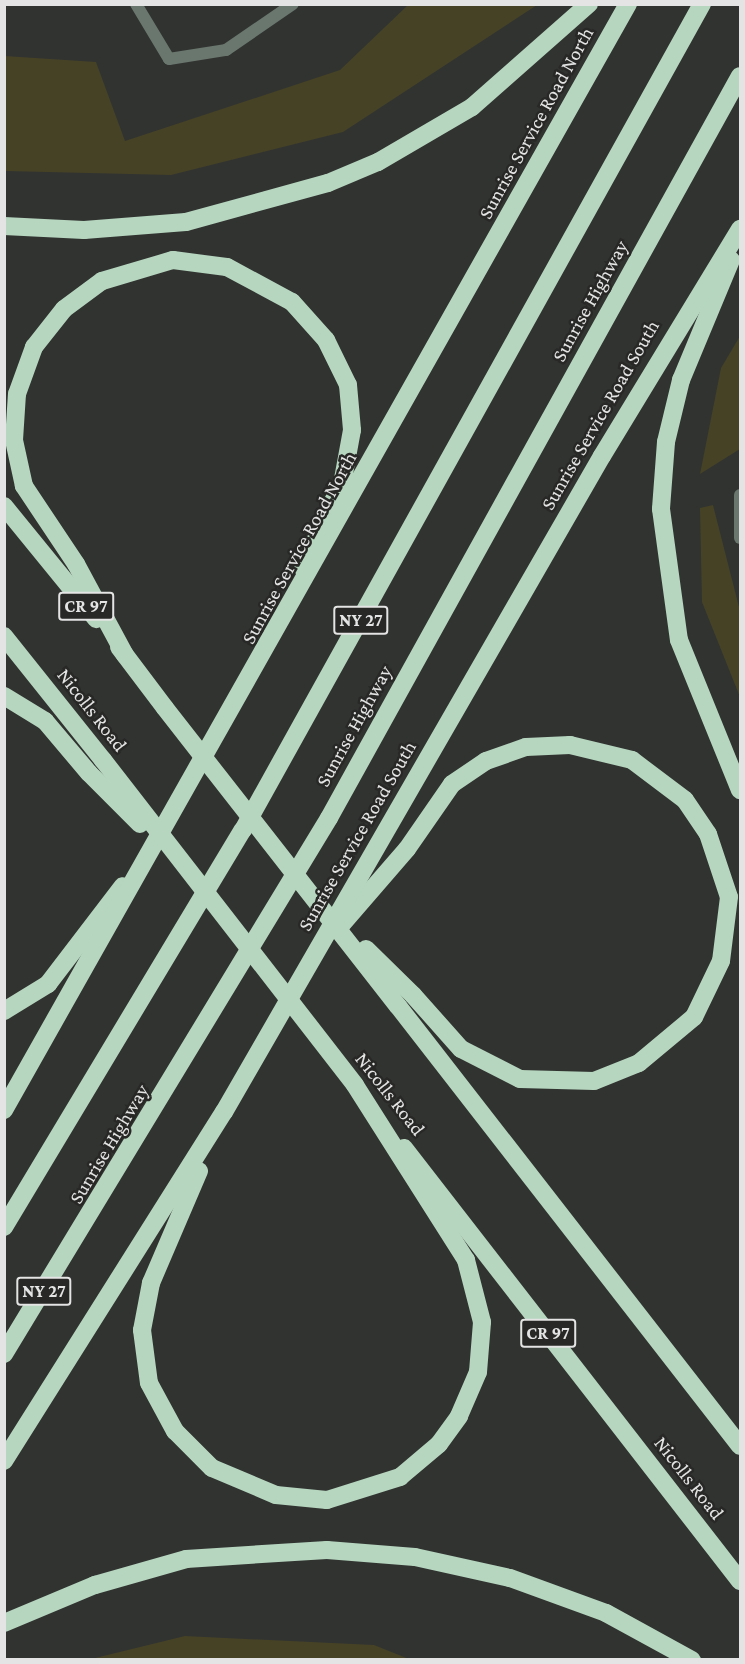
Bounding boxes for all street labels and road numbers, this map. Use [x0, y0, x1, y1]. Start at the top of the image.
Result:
street label: Sunrise Service Road North [473, 23, 599, 223]
street label: Sunrise Highway [547, 236, 633, 366]
street label: Sunrise Service Road South [536, 316, 664, 514]
street label: Sunrise Service Road North [236, 448, 362, 648]
road number: CR 97 [58, 591, 115, 621]
road number: NY 27 [332, 605, 389, 635]
street label: Sunrise Highway [311, 661, 397, 791]
street label: Nicolls Road [52, 664, 132, 756]
street label: Sunrise Service Road South [293, 737, 421, 935]
street label: Nicolls Road [350, 1048, 430, 1140]
street label: Sunrise Highway [64, 1080, 154, 1208]
road number: NY 27 [15, 1276, 72, 1306]
road number: CR 97 [520, 1318, 576, 1348]
street label: Nicolls Road [649, 1432, 729, 1524]

